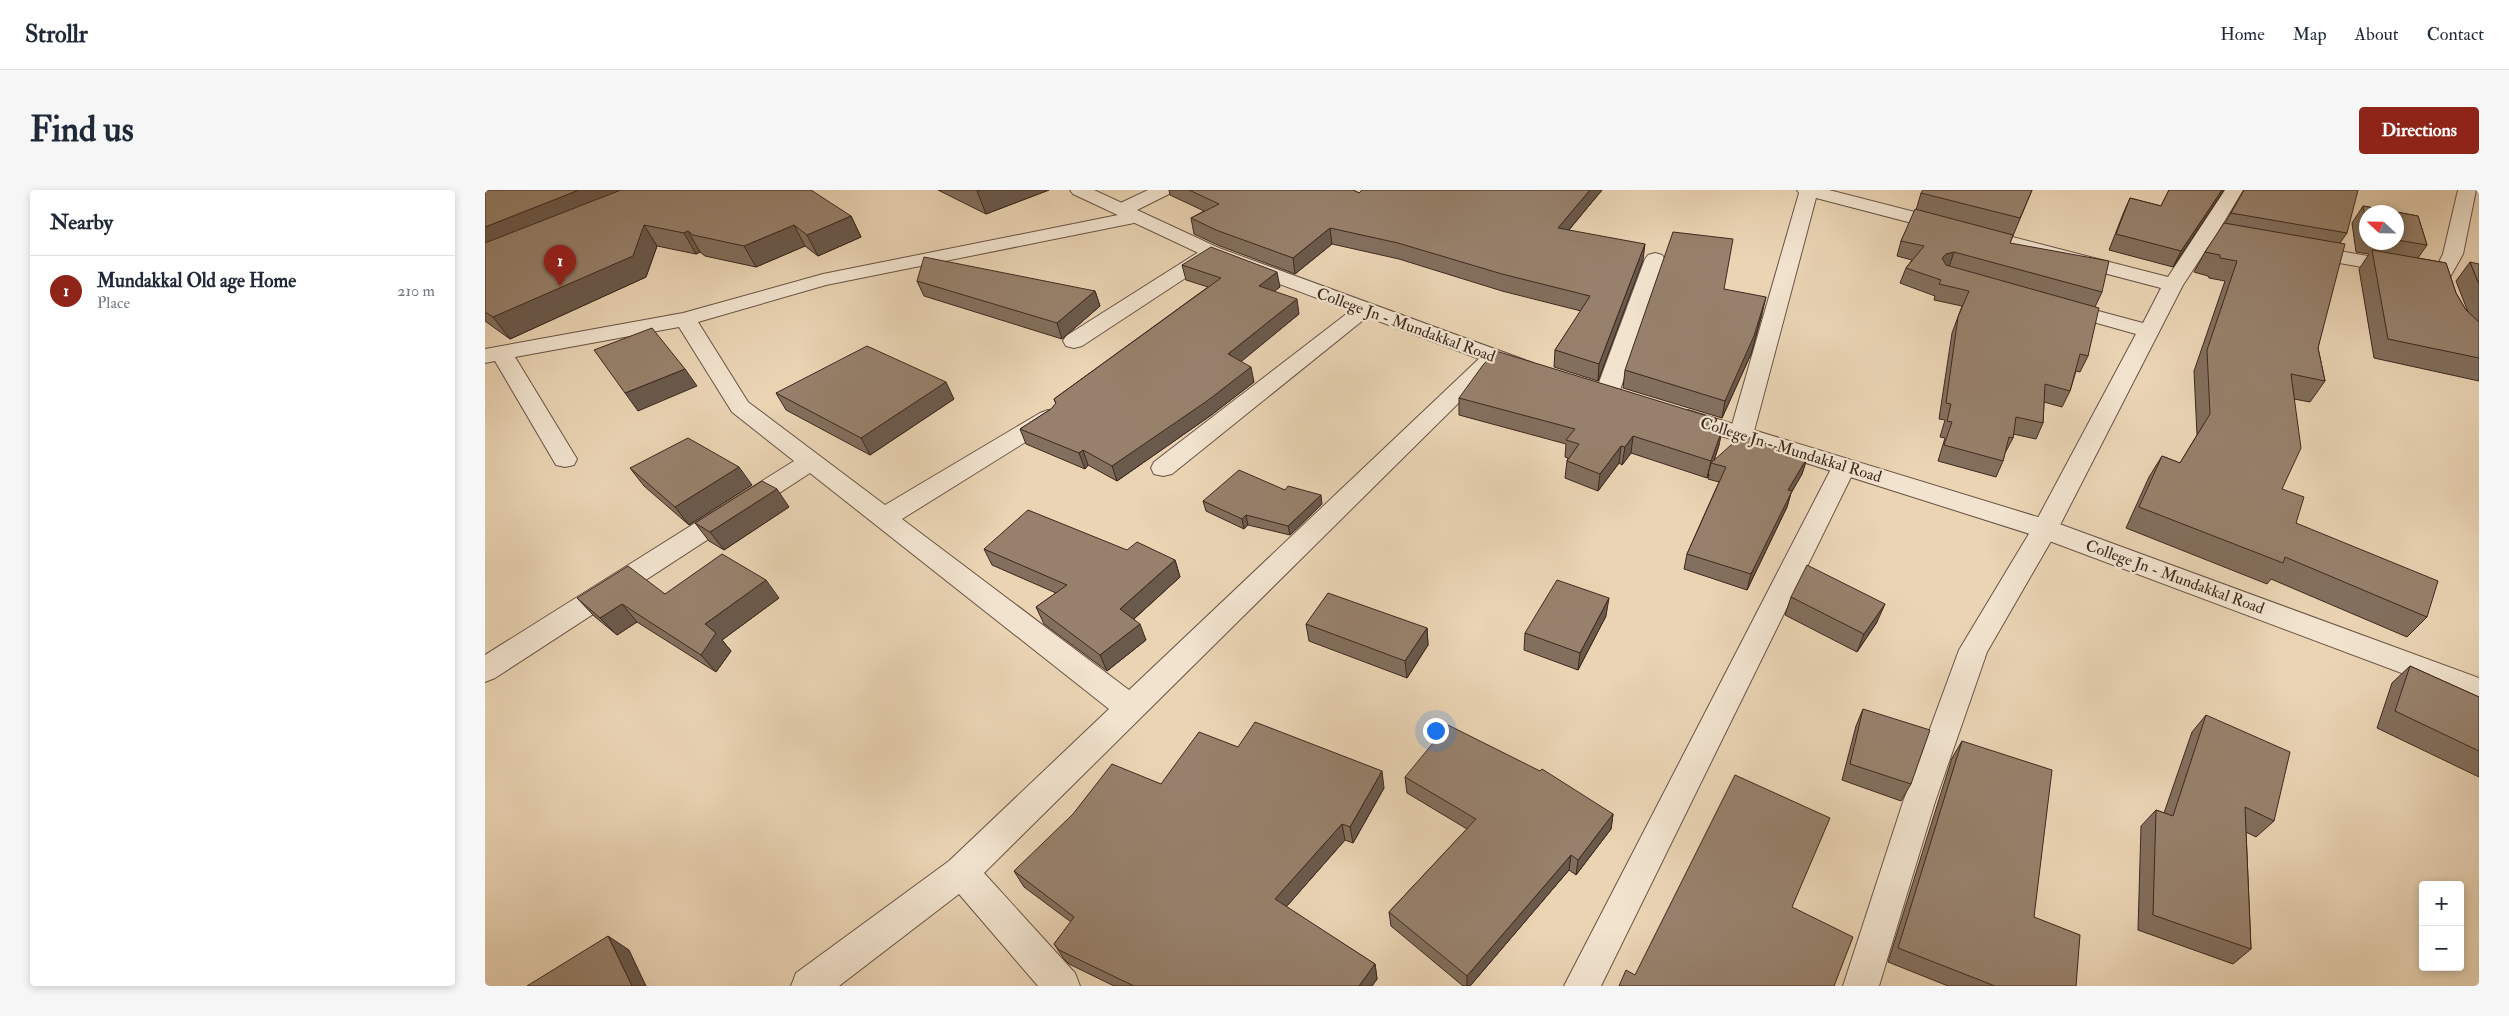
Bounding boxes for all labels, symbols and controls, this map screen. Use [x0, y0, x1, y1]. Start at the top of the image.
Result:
text: Strollr [25, 19, 88, 50]
text: Home [2220, 23, 2265, 46]
text: Map [2293, 23, 2327, 46]
text: About [2355, 23, 2399, 46]
text: Contact [2427, 23, 2484, 46]
button: Directions [2359, 107, 2479, 154]
text: Find us [30, 108, 134, 152]
north arrow [2359, 205, 2404, 250]
text: Nearby [50, 209, 113, 236]
pin: 1 [544, 245, 576, 286]
text: Mundakkal Old age Home [97, 269, 296, 293]
text: 1 [63, 281, 69, 301]
text: 210 m [397, 281, 435, 301]
street label: College Jn - Mundakkal Road [1314, 283, 1498, 368]
text: Place [97, 293, 130, 313]
street label: College Jn - Mundakkal Road [1698, 413, 1884, 488]
street label: College Jn - Mundakkal Road [2083, 535, 2267, 620]
your location [1423, 718, 1449, 744]
map controls [2419, 881, 2464, 971]
button: + [2419, 881, 2464, 926]
button: − [2419, 926, 2464, 971]

